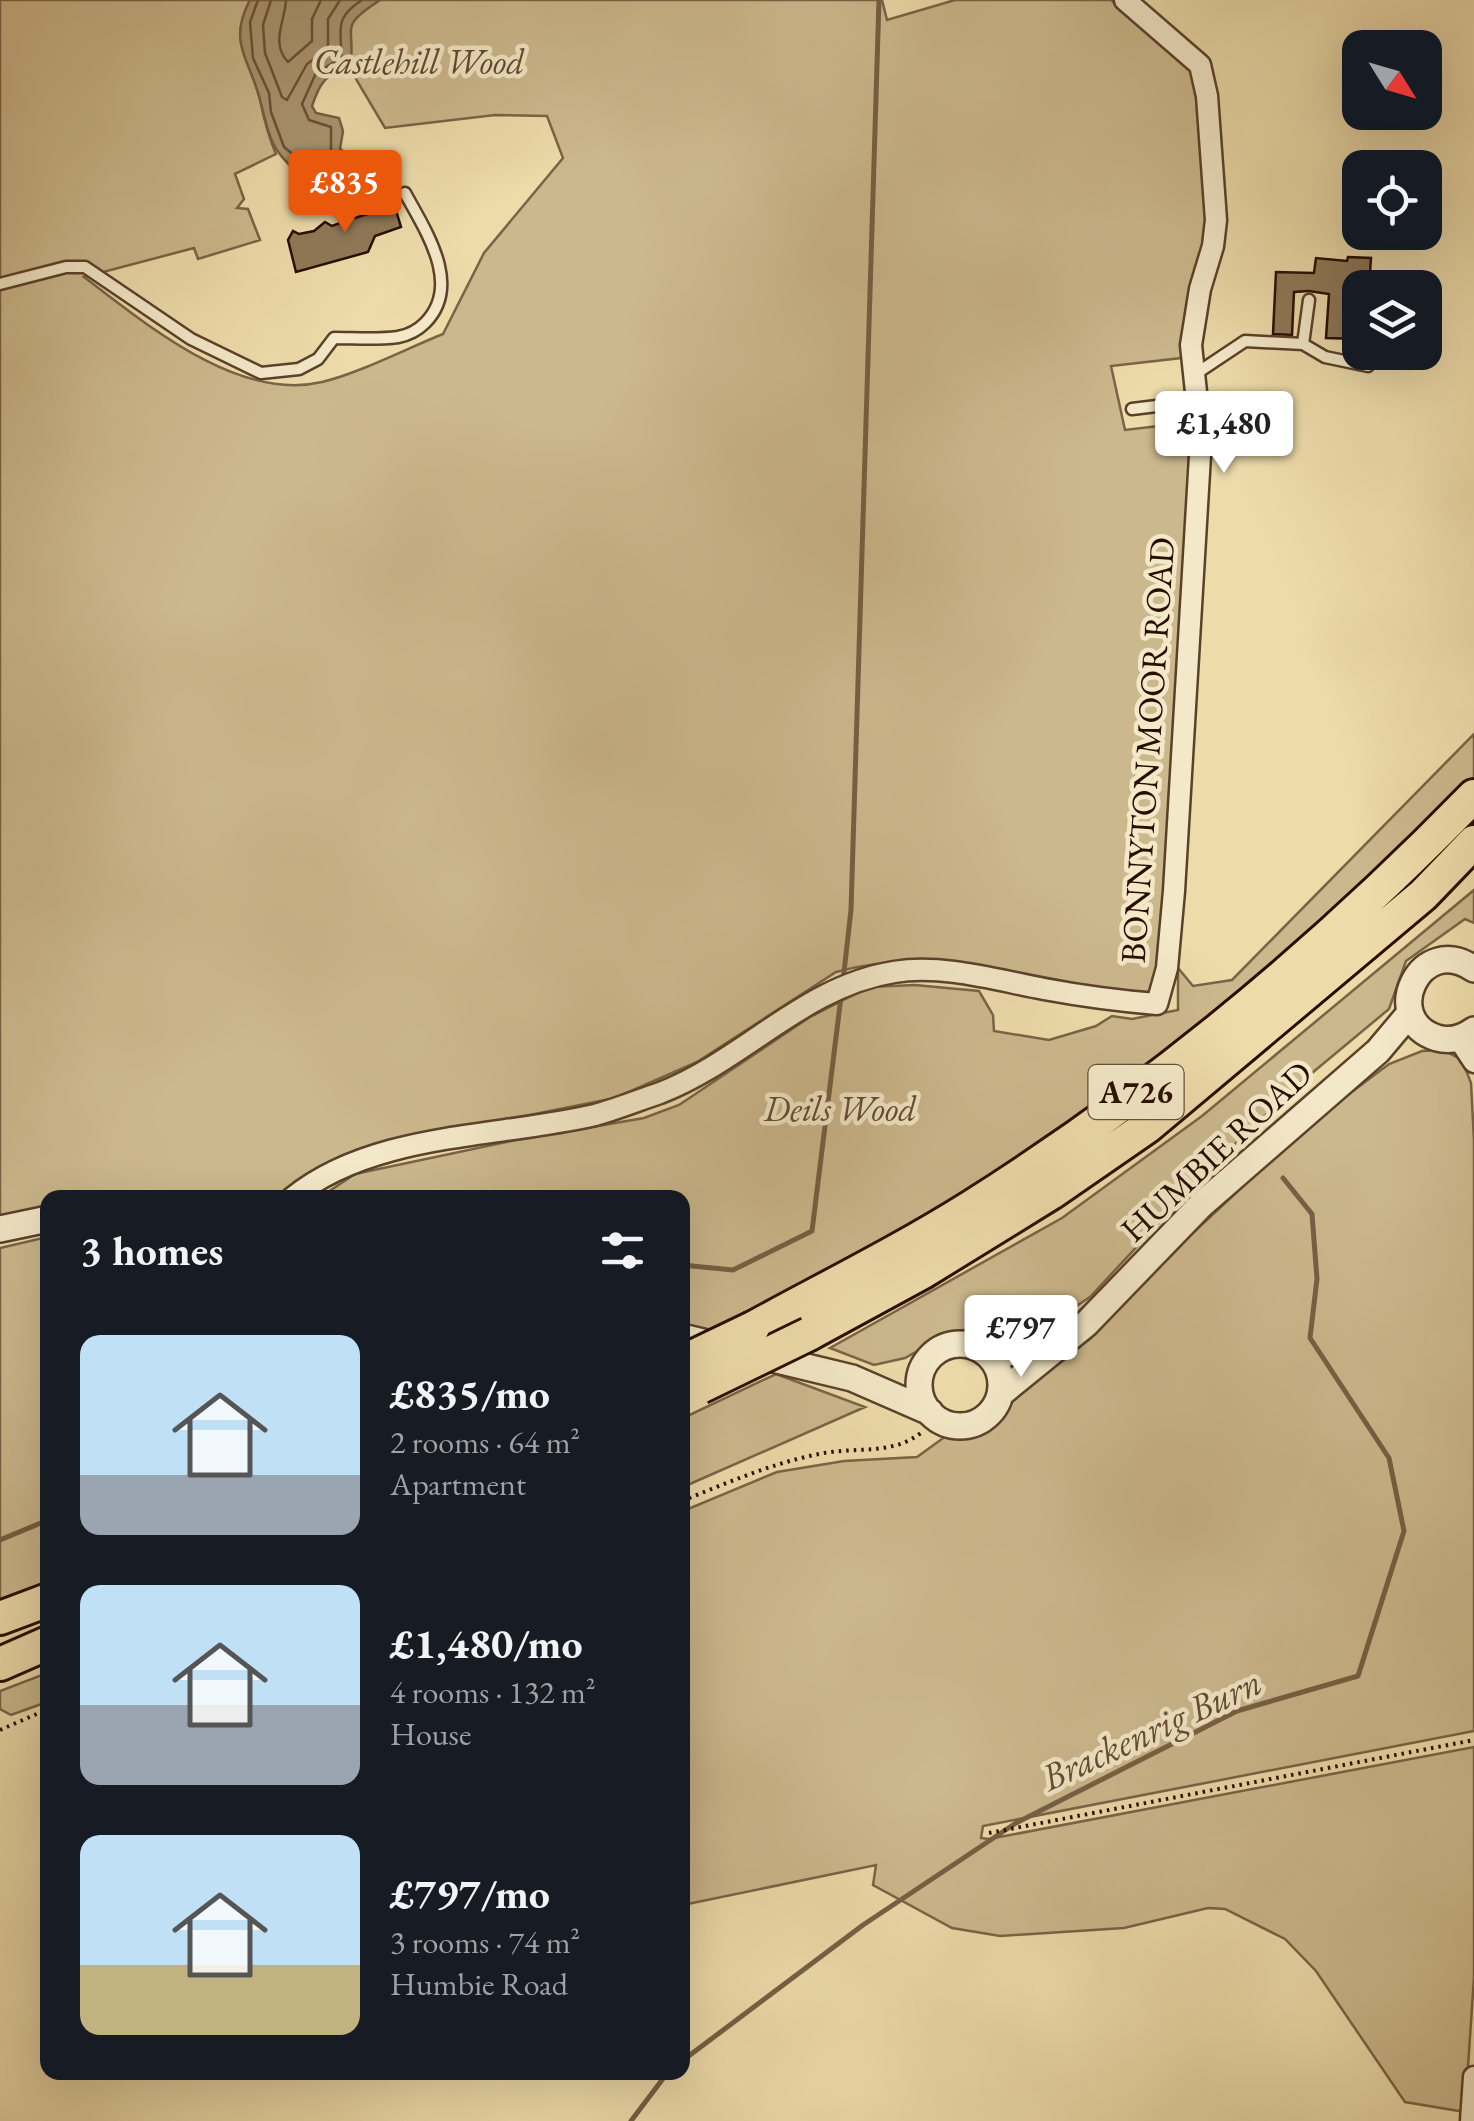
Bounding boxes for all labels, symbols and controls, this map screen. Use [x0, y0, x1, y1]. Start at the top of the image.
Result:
north arrow [1342, 30, 1442, 130]
map controls [1342, 30, 1442, 370]
park label: Castlehill Wood [314, 39, 525, 84]
pin: £835 [286, 150, 404, 235]
button: locate [1342, 150, 1442, 250]
text: £835 [311, 161, 379, 203]
button: layers [1342, 270, 1442, 370]
pin: £1,480 [1143, 391, 1305, 476]
text: £1,480 [1177, 402, 1271, 444]
street label: BONNYTON MOOR ROAD [1110, 536, 1184, 964]
street label: HUMBIE ROAD [1111, 1051, 1321, 1251]
road number: A726 [1088, 1065, 1184, 1119]
park label: Deils Wood [763, 1086, 917, 1131]
text: 3 homes [80, 1223, 223, 1278]
icon: filters [595, 1223, 650, 1278]
pin: £797 [962, 1295, 1080, 1380]
text: £797 [987, 1306, 1055, 1348]
text: £835/mo [390, 1366, 550, 1421]
icon: home [160, 1375, 280, 1495]
text: 2 rooms · 64 m² [390, 1421, 580, 1463]
text: Apartment [390, 1463, 526, 1505]
text: £1,480/mo [390, 1616, 583, 1671]
icon: home [160, 1625, 280, 1745]
water label: Brackenrig Burn [1032, 1657, 1269, 1802]
text: 4 rooms · 132 m² [390, 1671, 596, 1713]
text: House [390, 1713, 471, 1755]
text: £797/mo [390, 1866, 550, 1921]
icon: home [160, 1875, 280, 1995]
text: 3 rooms · 74 m² [390, 1921, 580, 1963]
text: Humbie Road [390, 1963, 568, 2005]

